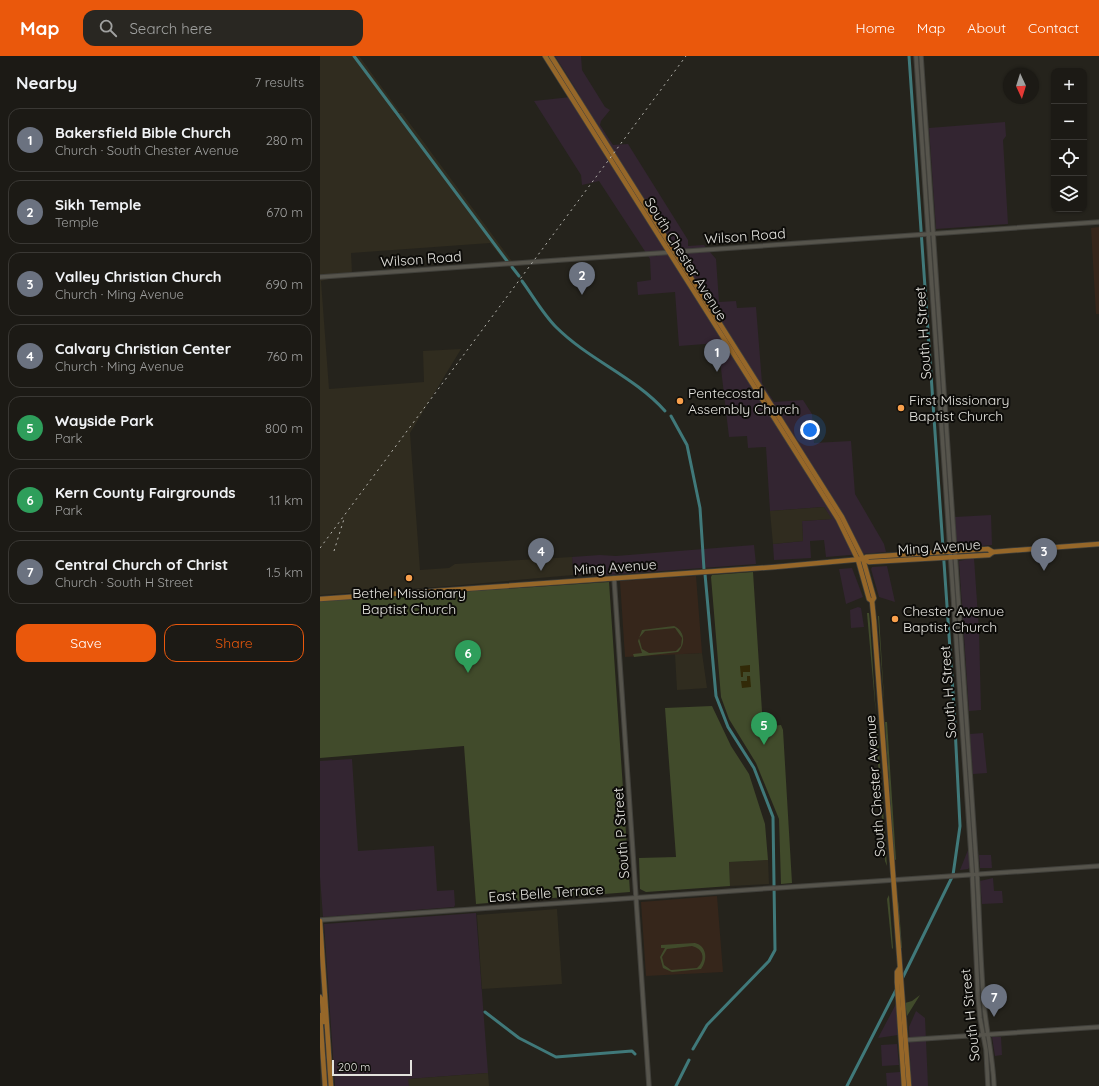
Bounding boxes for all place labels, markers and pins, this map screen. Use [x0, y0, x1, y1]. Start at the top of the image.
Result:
pin: 2 [569, 262, 595, 295]
pin: 1 [704, 339, 730, 372]
place label: Pentecostal Assembly Church [688, 384, 799, 418]
place label: First Missionary Baptist Church [909, 391, 1010, 425]
marker: Pentecostal Assembly Church [675, 396, 685, 406]
marker: First Missionary Baptist Church [896, 403, 906, 413]
pin: 4 [528, 538, 554, 571]
pin: 3 [1031, 538, 1057, 571]
marker: Bethel Missionary Baptist Church [404, 573, 414, 583]
place label: Bethel Missionary Baptist Church [352, 584, 466, 618]
place label: Chester Avenue Baptist Church [903, 602, 1004, 636]
marker: Chester Avenue Baptist Church [890, 614, 900, 624]
pin: 6 [455, 640, 481, 673]
pin: 5 [751, 712, 777, 745]
pin: 7 [981, 984, 1007, 1017]

